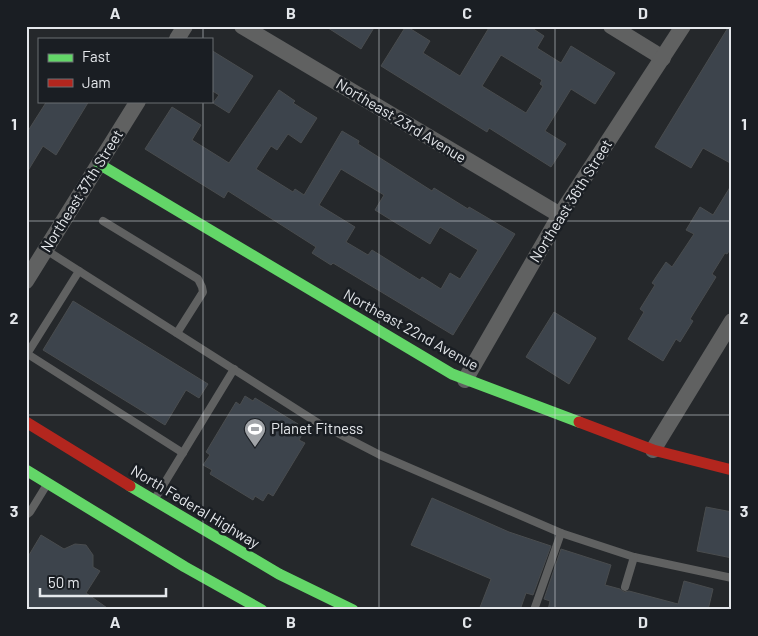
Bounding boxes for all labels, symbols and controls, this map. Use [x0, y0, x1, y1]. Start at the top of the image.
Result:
text: A [110, 3, 121, 22]
text: B [286, 3, 296, 22]
text: C [462, 3, 472, 22]
text: D [638, 3, 648, 22]
legend [38, 38, 212, 102]
text: Fast [82, 47, 110, 65]
text: Jam [82, 73, 111, 91]
street label: Northeast 23rd Avenue [333, 74, 470, 166]
text: 1 [11, 114, 17, 133]
text: 1 [741, 114, 747, 133]
street label: Northeast 37th Street [36, 126, 126, 255]
street label: Northeast 36th Street [525, 136, 615, 265]
street label: Northeast 22nd Avenue [341, 285, 482, 374]
text: 2 [10, 308, 19, 327]
text: 2 [740, 308, 749, 327]
sports icon: Planet Fitness [243, 417, 267, 448]
place label: Planet Fitness [271, 419, 363, 437]
street label: North Federal Highway [128, 461, 263, 552]
text: 3 [10, 501, 18, 520]
text: 3 [740, 501, 748, 520]
scale bar [40, 566, 166, 598]
text: 50 m [48, 573, 80, 591]
text: A [110, 612, 121, 631]
text: B [286, 612, 296, 631]
text: C [462, 612, 472, 631]
text: D [638, 612, 648, 631]

